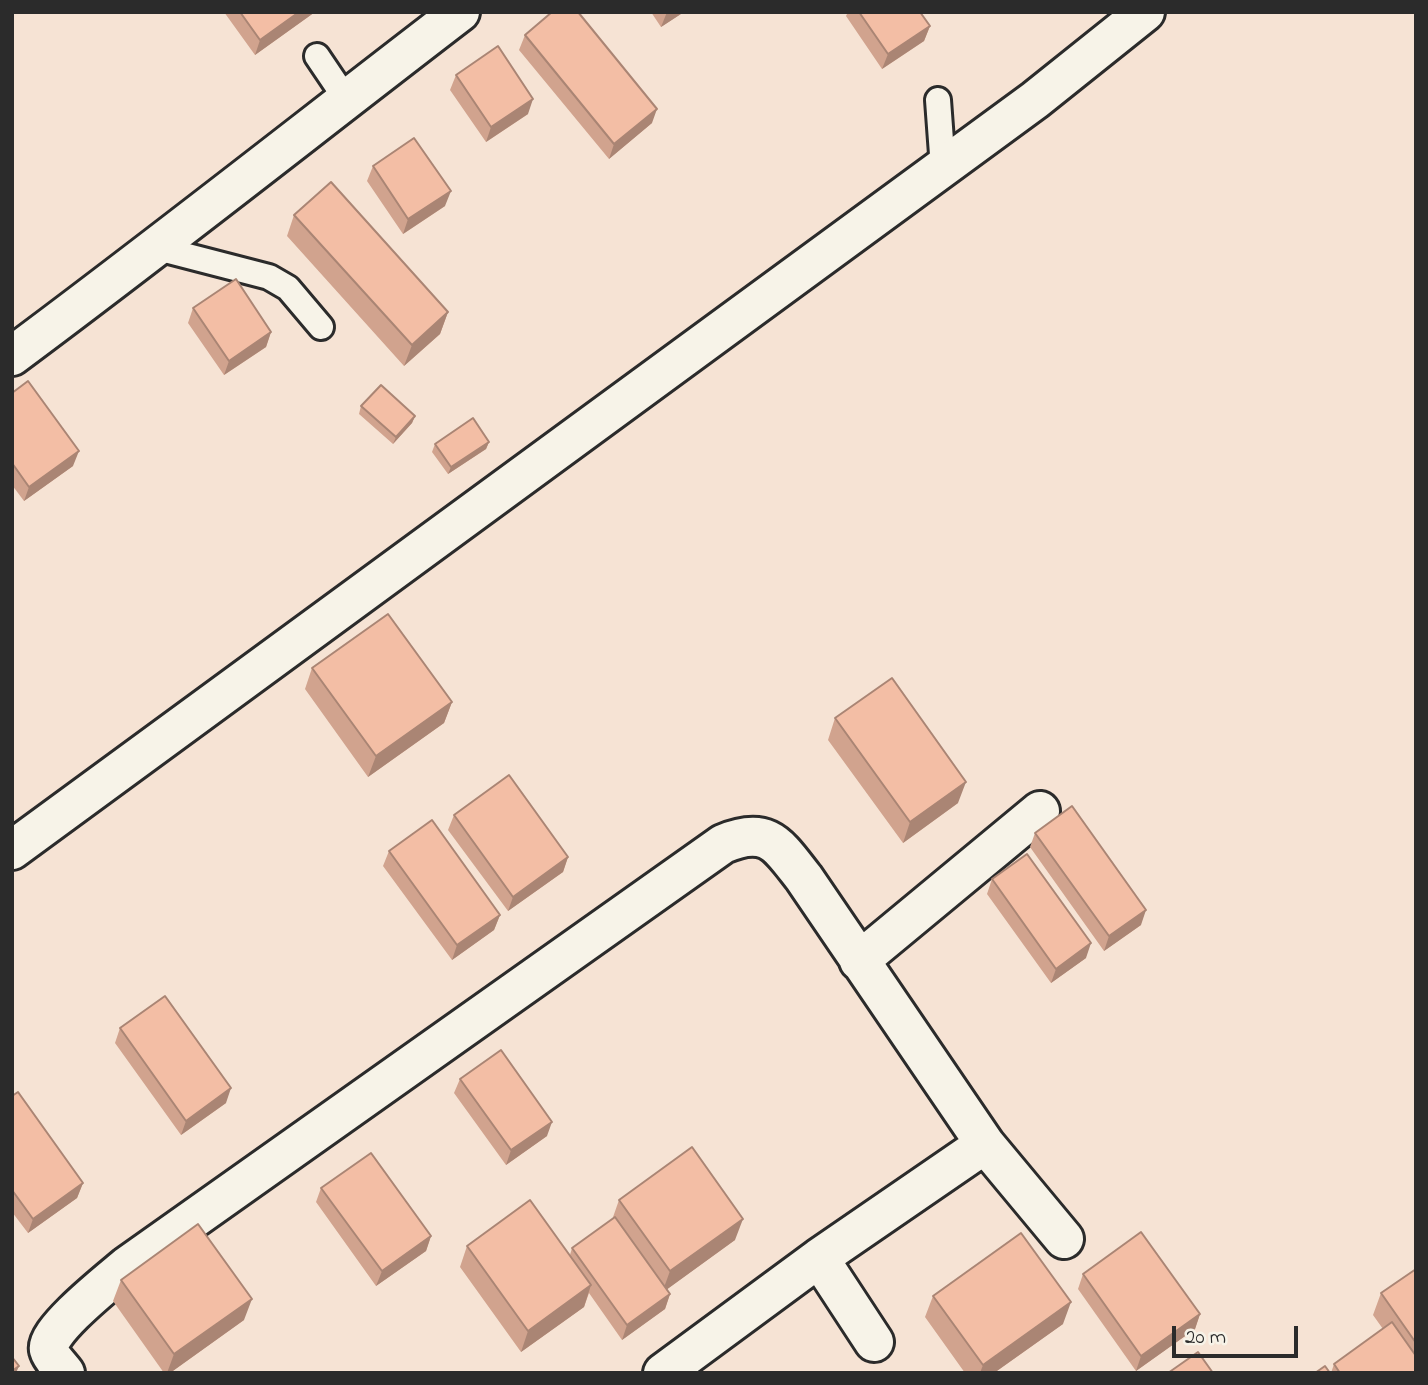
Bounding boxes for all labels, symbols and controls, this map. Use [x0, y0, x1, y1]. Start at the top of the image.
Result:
scale bar [1176, 1312, 1302, 1356]
text: 20 m [1185, 1323, 1226, 1353]

